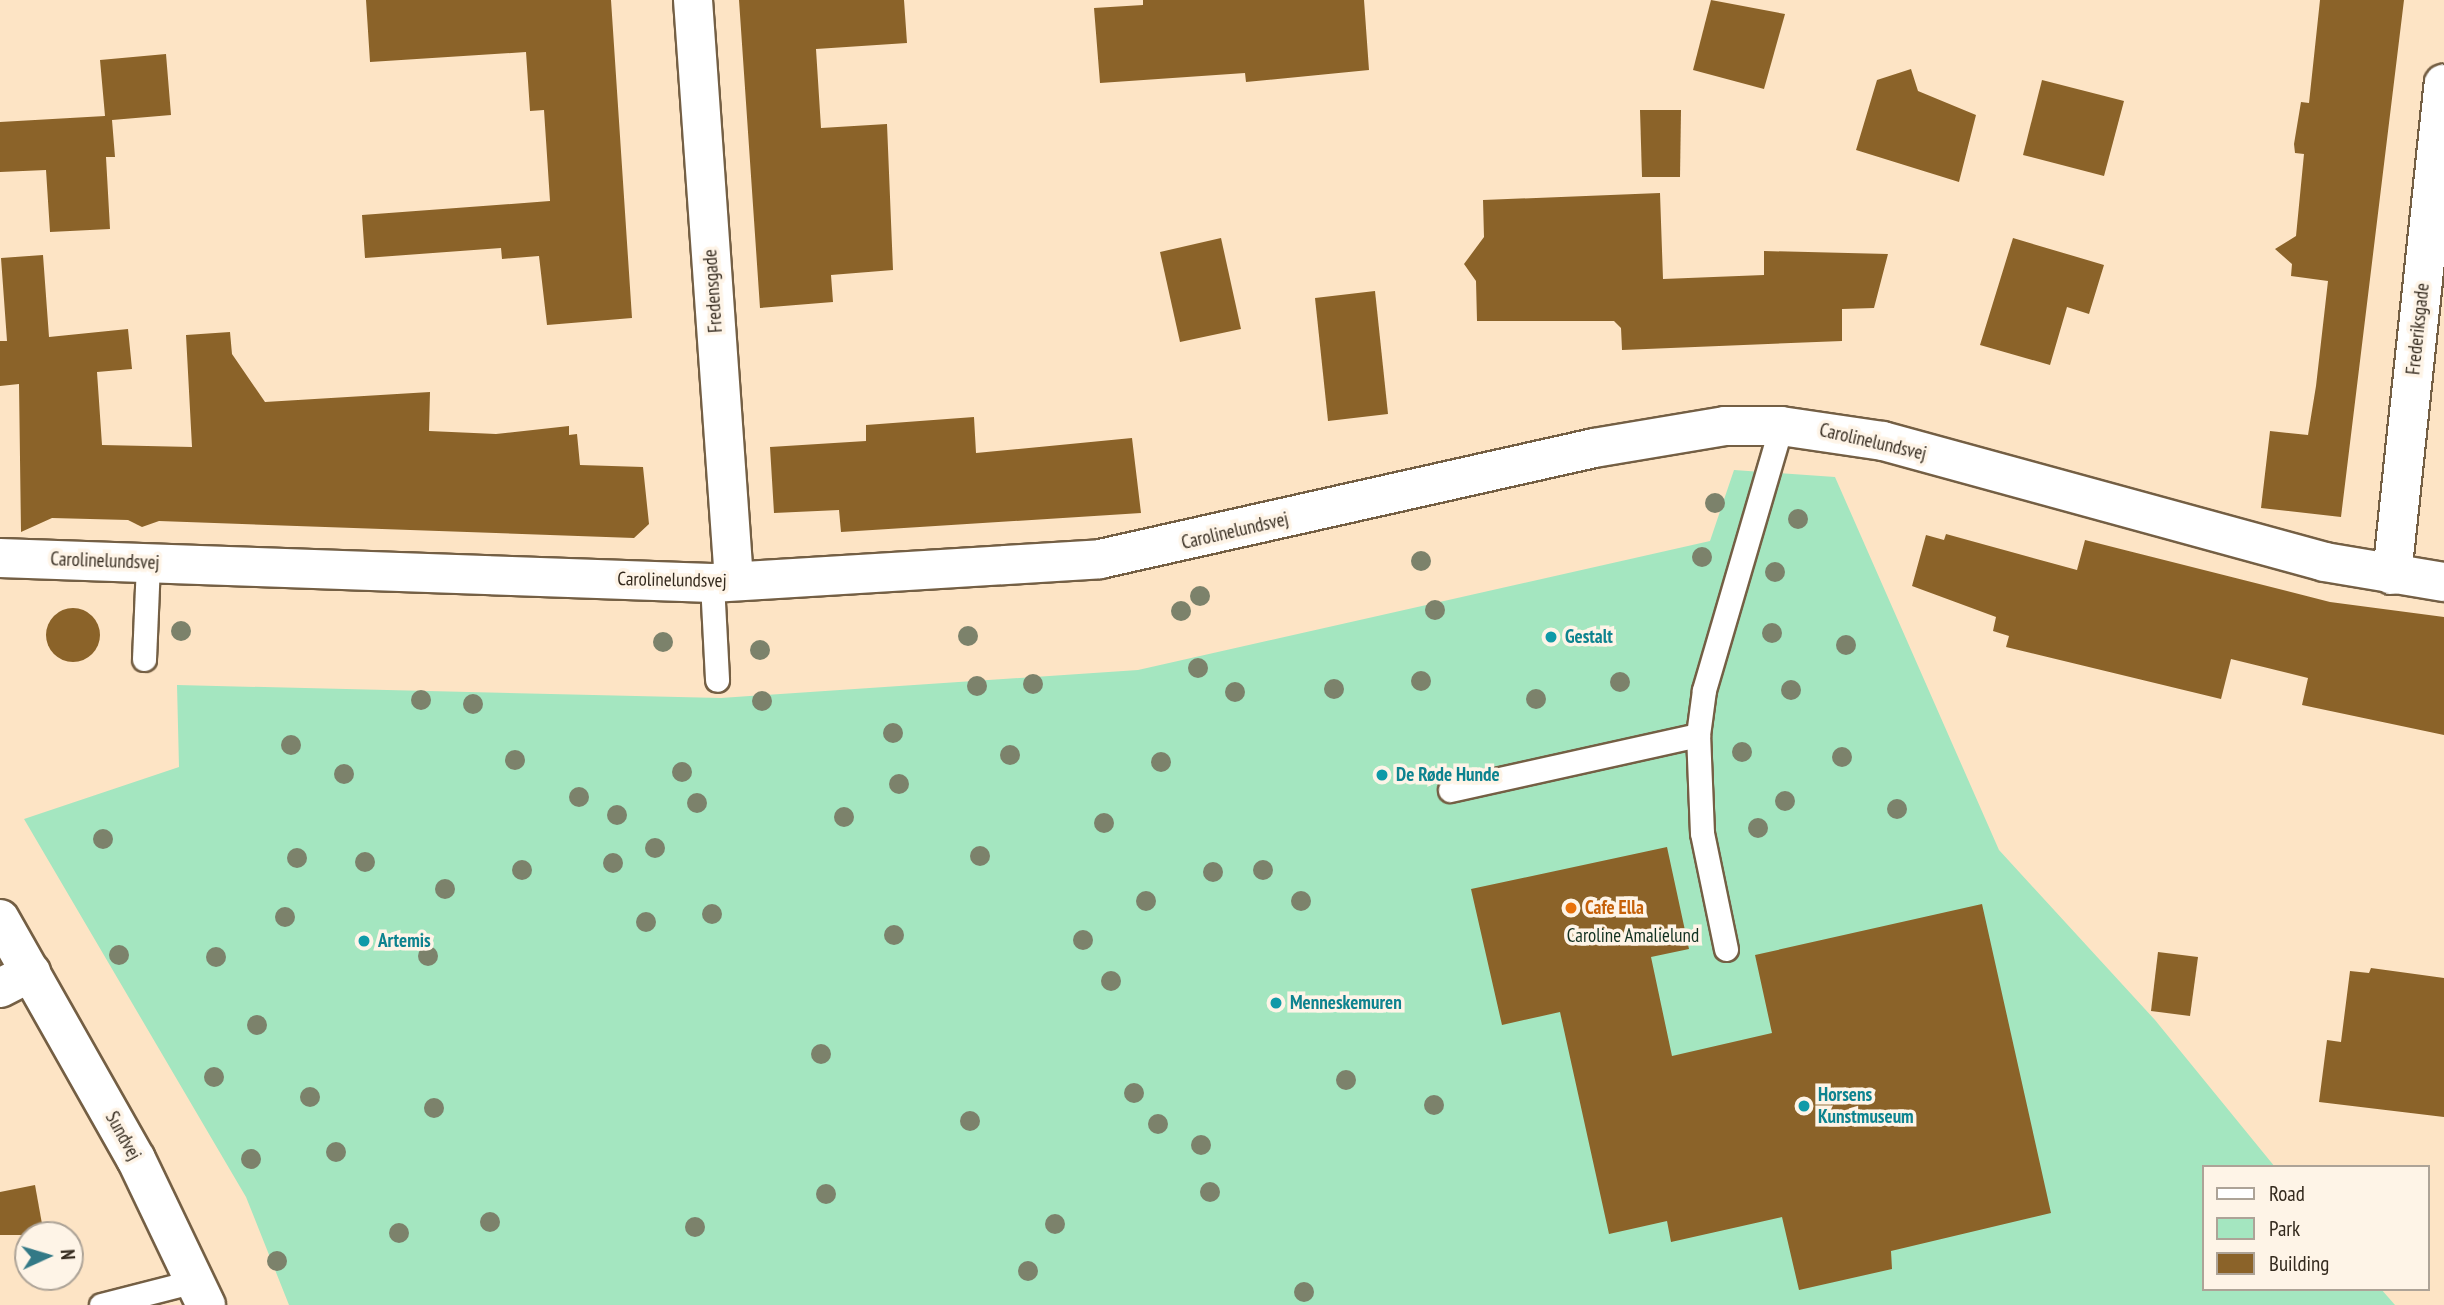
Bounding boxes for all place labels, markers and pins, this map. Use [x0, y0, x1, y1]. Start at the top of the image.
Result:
place label: Gestalt [1565, 626, 1613, 648]
marker: Gestalt [1543, 629, 1559, 645]
place label: De Røde Hunde [1396, 764, 1500, 786]
marker: De Røde Hunde [1374, 767, 1390, 783]
place label: Cafe Ella [1585, 897, 1644, 919]
marker: Cafe Ella [1563, 900, 1579, 916]
place label: Artemis [378, 930, 431, 952]
marker: Artemis [356, 933, 372, 949]
place label: Menneskemuren [1290, 992, 1402, 1014]
marker: Menneskemuren [1268, 995, 1284, 1011]
place label: Horsens Kunstmuseum [1818, 1084, 1914, 1128]
marker: Horsens Kunstmuseum [1796, 1098, 1812, 1114]

